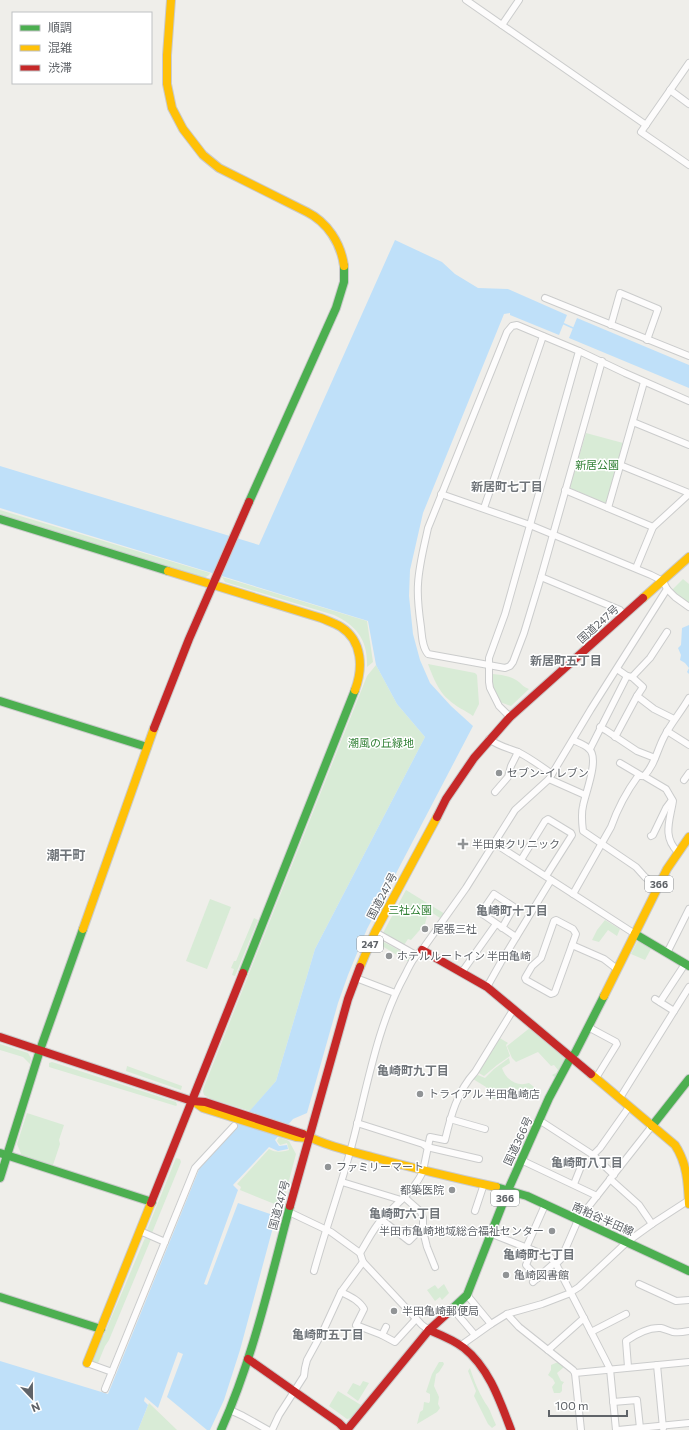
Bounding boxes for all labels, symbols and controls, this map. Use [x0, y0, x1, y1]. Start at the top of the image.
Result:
legend [12, 12, 152, 84]
text: 順調 [48, 20, 72, 34]
text: 混雑 [48, 40, 72, 54]
text: 渋滞 [48, 60, 72, 74]
park label: 新居公園 [575, 458, 619, 471]
district label: 新居町七丁目 [471, 479, 543, 493]
street label: 国道247号 [574, 602, 621, 646]
district label: 新居町五丁目 [530, 653, 602, 667]
park label: 潮風の丘緑地 [348, 736, 414, 749]
place label: セブン-イレブン [507, 766, 589, 779]
marker: セブン-イレブン [494, 768, 504, 778]
place label: 半田東クリニック [472, 837, 560, 850]
marker: 半田東クリニック [457, 838, 469, 850]
district label: 潮干町 [46, 847, 86, 863]
street label: 国道247号 [364, 870, 399, 921]
road number: 366 [645, 876, 673, 892]
park label: 三社公園 [388, 903, 432, 916]
district label: 亀崎町十丁目 [476, 903, 548, 917]
place label: 尾張三社 [433, 922, 477, 935]
marker: 尾張三社 [420, 924, 430, 934]
road number: 247 [357, 936, 383, 952]
place label: ホテルルートイン 半田亀崎 [397, 949, 531, 962]
marker: ホテルルートイン 半田亀崎 [384, 951, 394, 961]
district label: 亀崎町九丁目 [377, 1063, 449, 1077]
place label: トライアル 半田亀崎店 [428, 1087, 540, 1100]
marker: トライアル 半田亀崎店 [415, 1089, 425, 1099]
street label: 国道366号 [501, 1114, 535, 1167]
district label: 亀崎町八丁目 [551, 1155, 623, 1169]
place label: ファミリーマート [336, 1160, 424, 1173]
marker: ファミリーマート [323, 1162, 333, 1172]
street label: 国道247号 [266, 1179, 291, 1231]
place label: 都築医院 [400, 1183, 444, 1196]
marker: 都築医院 [447, 1185, 457, 1195]
road number: 366 [491, 1190, 519, 1206]
street label: 南粕谷半田線 [570, 1199, 636, 1238]
district label: 亀崎町六丁目 [369, 1206, 441, 1220]
place label: 半田市亀崎地域総合福祉センター [379, 1224, 544, 1237]
marker: 半田市亀崎地域総合福祉センター [547, 1226, 557, 1236]
district label: 亀崎町七丁目 [503, 1247, 575, 1261]
place label: 亀崎図書館 [514, 1268, 569, 1281]
marker: 亀崎図書館 [501, 1270, 511, 1280]
place label: 半田亀崎郵便局 [402, 1304, 479, 1317]
marker: 半田亀崎郵便局 [389, 1306, 399, 1316]
district label: 亀崎町五丁目 [292, 1327, 364, 1341]
north arrow [12, 1378, 52, 1418]
scale bar [549, 1392, 627, 1418]
text: 100 m [555, 1398, 589, 1412]
text: N [30, 1400, 42, 1415]

